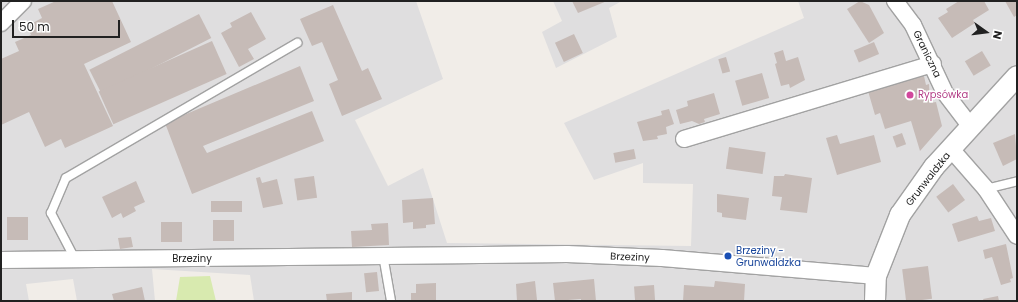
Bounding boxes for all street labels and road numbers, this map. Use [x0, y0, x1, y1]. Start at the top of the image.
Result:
street label: Graniczna [910, 28, 944, 80]
street label: Grunwaldzka [903, 150, 953, 208]
street label: Brzeziny [610, 250, 650, 264]
street label: Brzeziny [172, 253, 212, 265]

